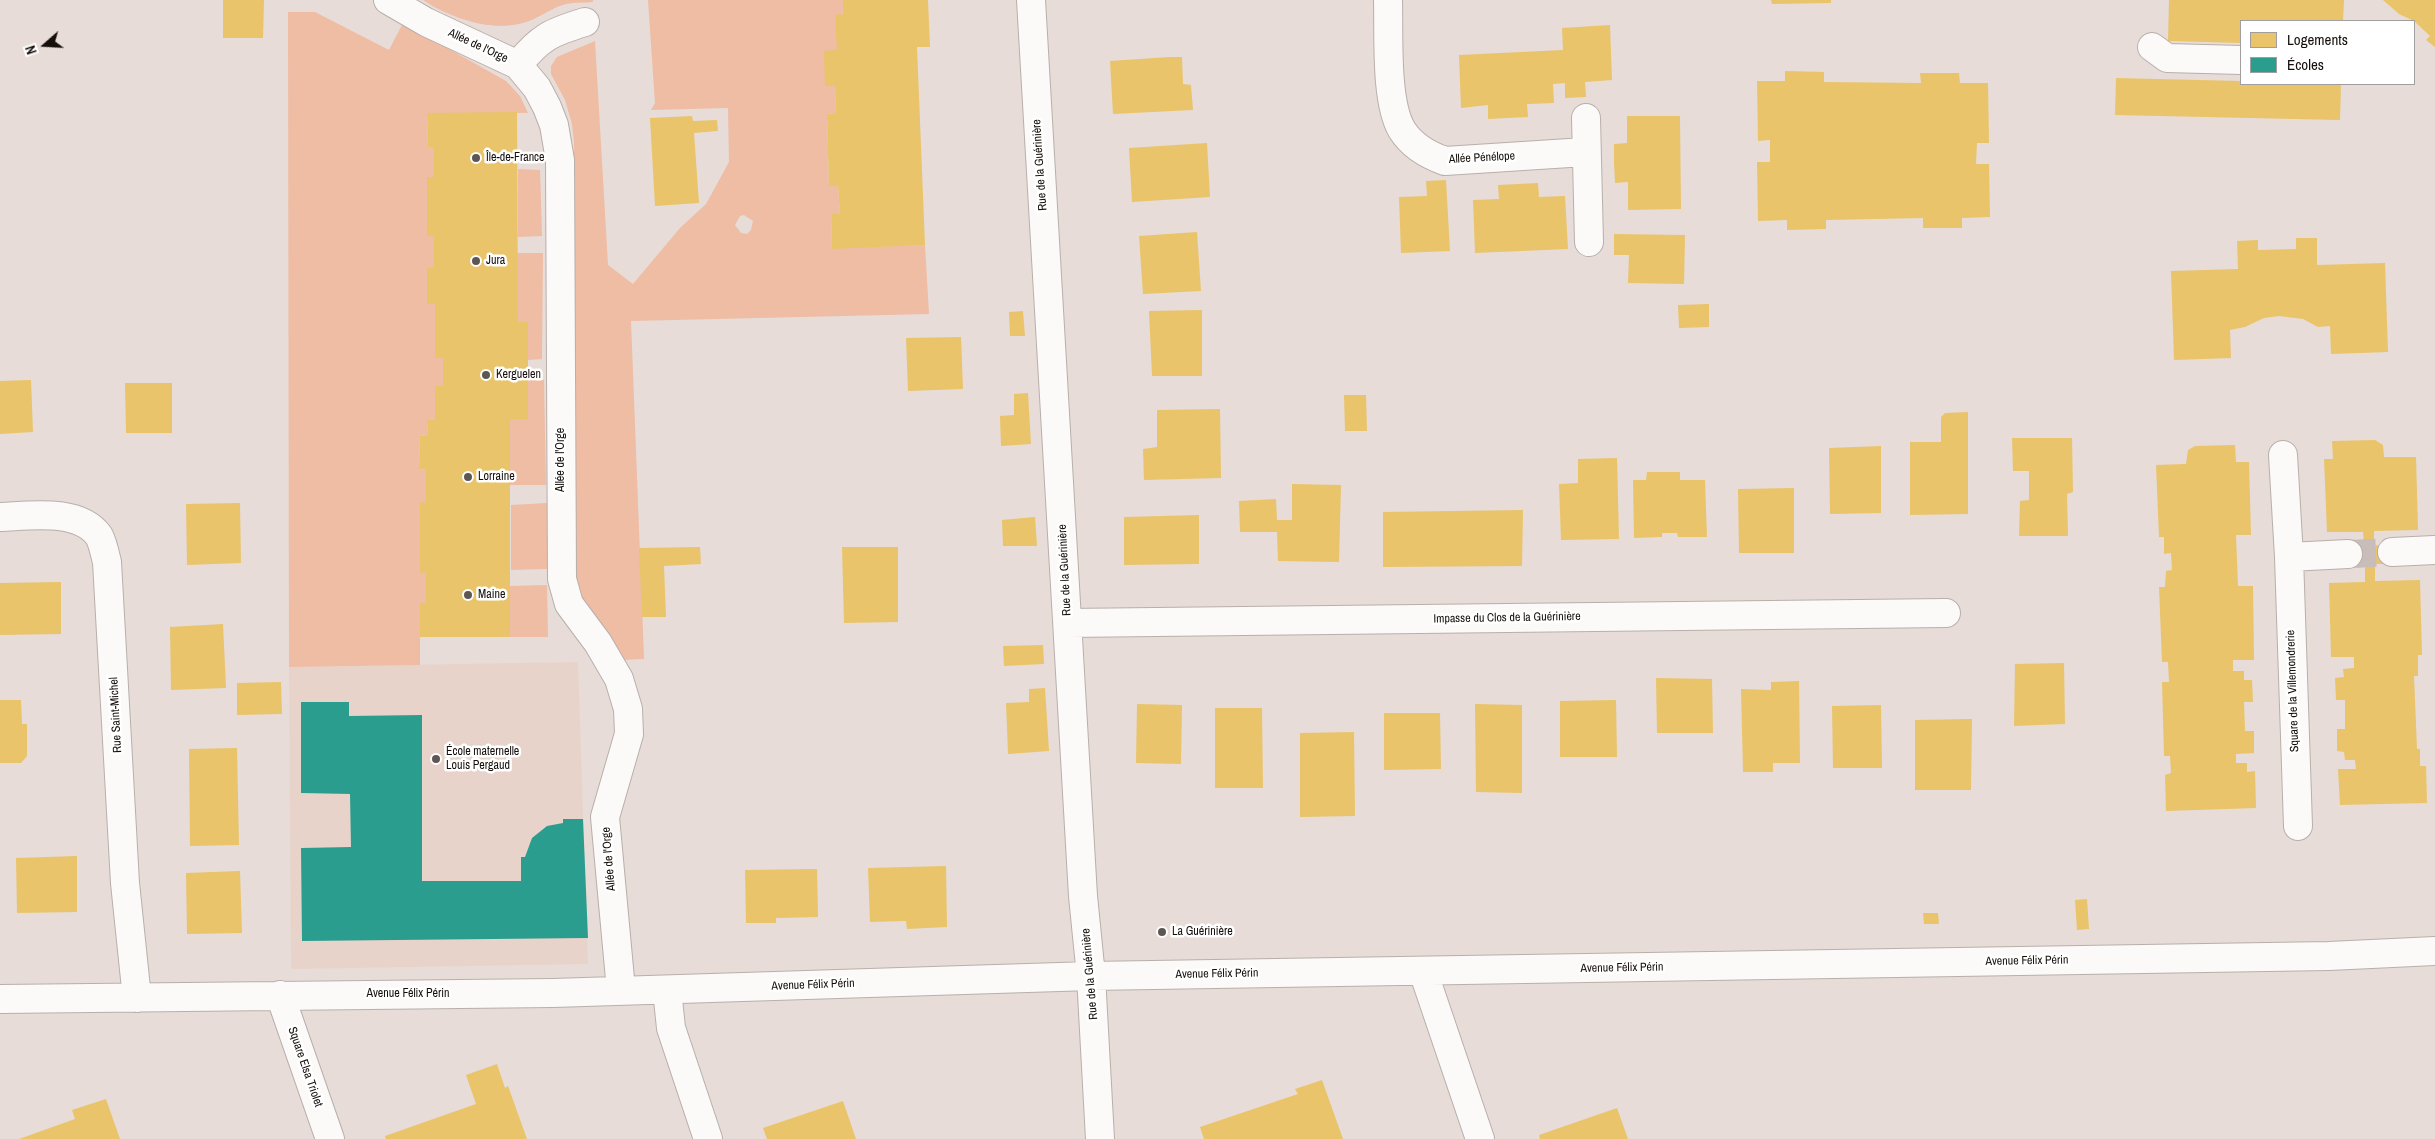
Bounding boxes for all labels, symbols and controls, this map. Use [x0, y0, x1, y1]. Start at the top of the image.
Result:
north arrow [20, 20, 70, 70]
legend [2240, 20, 2415, 85]
street label: Allée de l'Orge [446, 26, 510, 66]
text: Logements [2287, 29, 2348, 50]
text: N [21, 43, 41, 57]
text: Écoles [2287, 54, 2324, 75]
street label: Rue de la Guérinière [1030, 119, 1050, 211]
street label: Allée Pénélope [1449, 149, 1515, 167]
place label: Île-de-France [486, 151, 545, 165]
marker: Île-de-France [470, 152, 482, 164]
place label: Jura [486, 254, 505, 268]
marker: Jura [470, 255, 482, 267]
place label: Kerguelen [496, 368, 541, 382]
marker: Kerguelen [480, 369, 492, 381]
street label: Allée de l'Orge [554, 428, 568, 492]
place label: Lorraine [478, 470, 515, 484]
marker: Lorraine [462, 471, 474, 483]
street label: Rue de la Guérinière [1055, 524, 1075, 616]
place label: Maine [478, 588, 505, 602]
marker: Maine [462, 589, 474, 601]
street label: Impasse du Clos de la Guérinière [1433, 610, 1581, 626]
street label: Square de la Villemondrerie [2284, 630, 2302, 752]
street label: Rue Saint-Michel [107, 677, 125, 753]
place label: École maternelle Louis Pergaud [446, 745, 519, 773]
marker: École maternelle Louis Pergaud [430, 753, 442, 765]
street label: Allée de l'Orge [599, 826, 619, 892]
place label: La Guérinière [1172, 925, 1233, 939]
marker: La Guérinière [1156, 926, 1168, 938]
street label: Rue de la Guérinière [1079, 928, 1101, 1020]
street label: Avenue Félix Périn [1985, 953, 2069, 969]
street label: Avenue Félix Périn [1580, 960, 1664, 976]
street label: Avenue Félix Périn [1175, 966, 1259, 982]
street label: Avenue Félix Périn [771, 976, 855, 994]
street label: Avenue Félix Périn [366, 987, 450, 1001]
street label: Square Elsa Triolet [285, 1025, 325, 1109]

